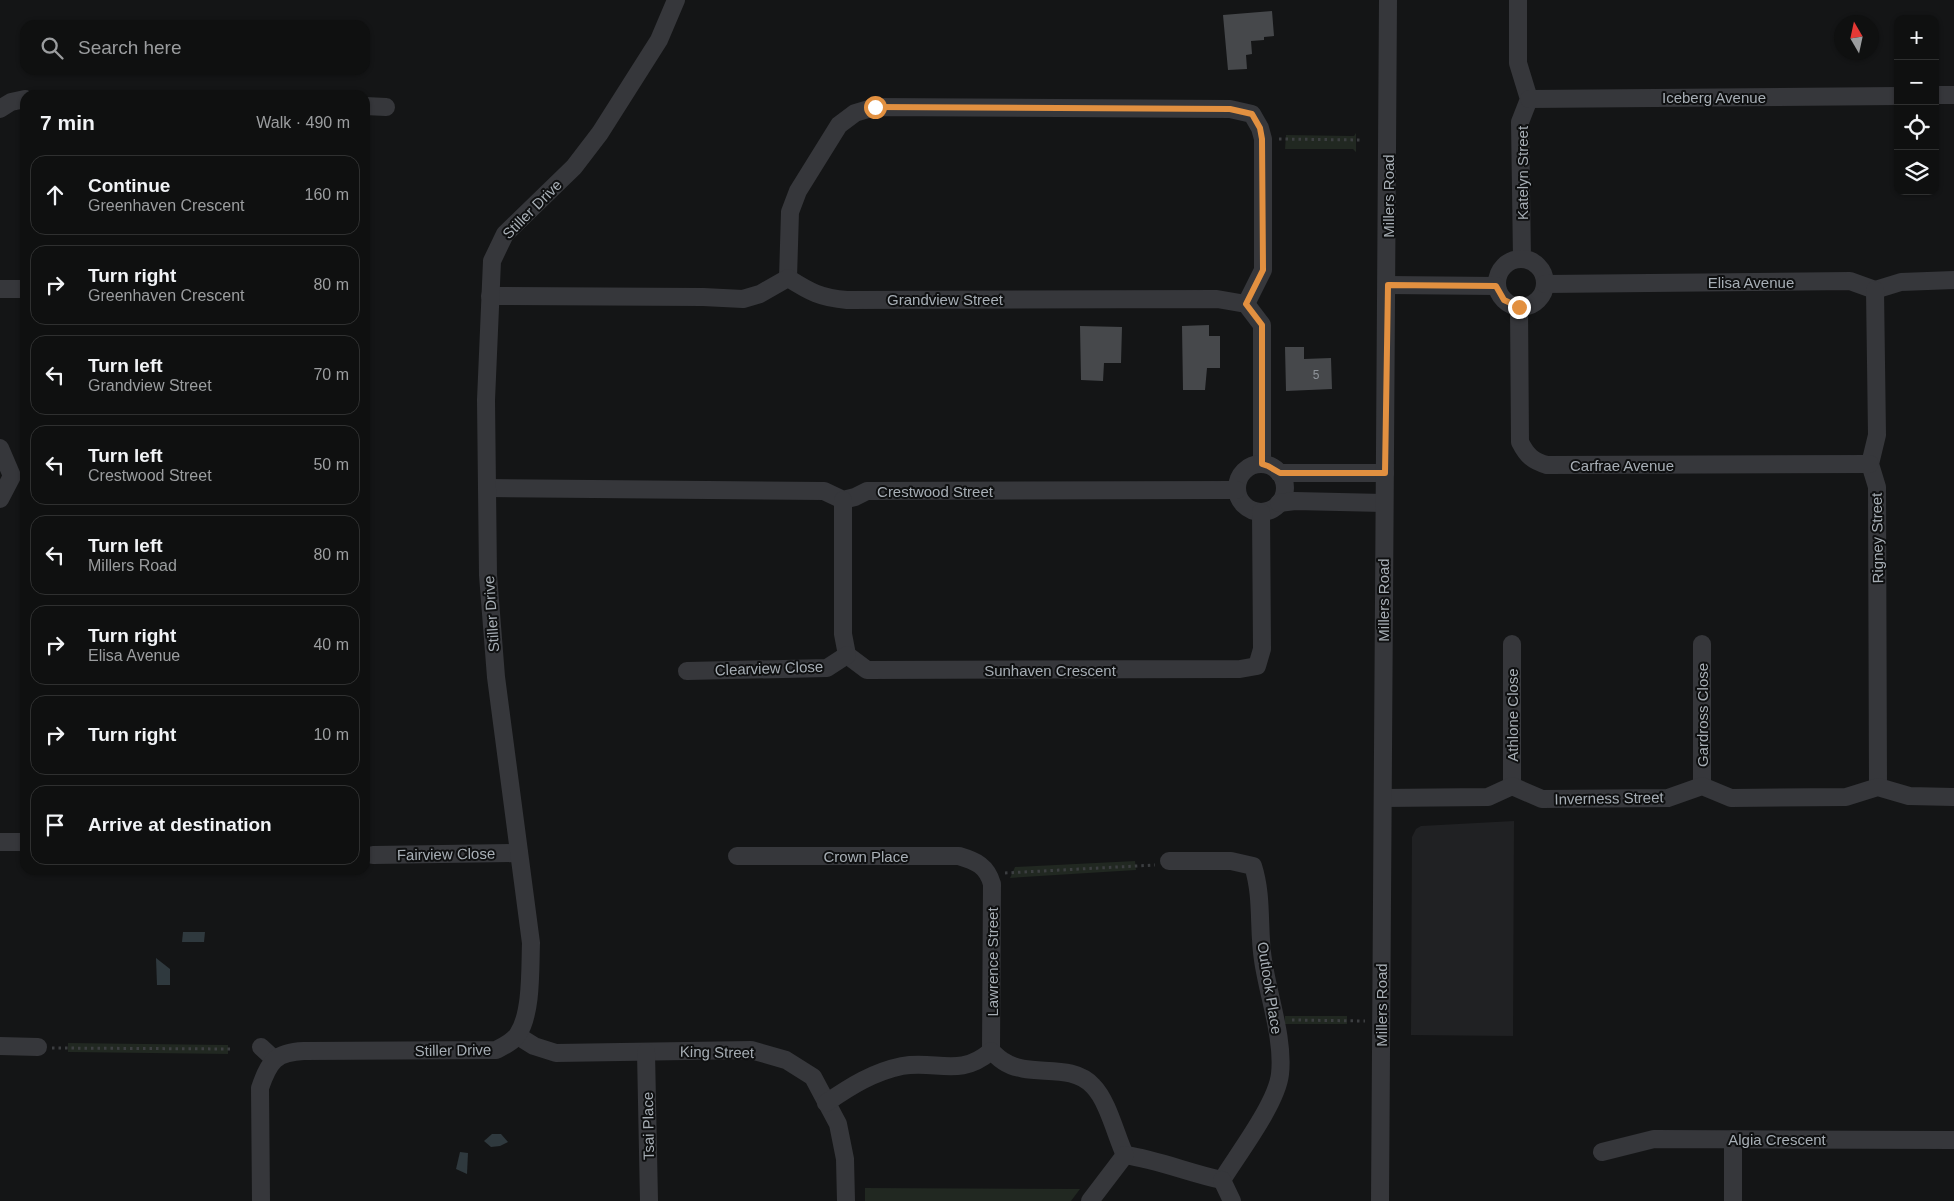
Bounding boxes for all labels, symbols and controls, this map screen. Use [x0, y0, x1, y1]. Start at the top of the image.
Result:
north arrow [1834, 15, 1879, 60]
map controls [1894, 15, 1939, 195]
button: + [1894, 15, 1939, 60]
search box [20, 20, 370, 75]
icon: search [38, 34, 66, 62]
text: Search here [78, 37, 182, 58]
button: − [1894, 60, 1939, 105]
street label: Iceberg Avenue [1662, 89, 1766, 106]
route start [864, 96, 887, 119]
button: locate [1894, 105, 1939, 150]
text: 7 min [40, 111, 95, 134]
text: Walk · 490 m [256, 114, 350, 131]
street label: Katelyn Street [1514, 125, 1531, 220]
button: layers [1894, 150, 1939, 195]
street label: Millers Road [1380, 154, 1397, 238]
text: Continue [88, 175, 170, 196]
street label: Stiller Drive [499, 176, 565, 242]
icon: ahead [41, 181, 69, 209]
text: 160 m [305, 186, 349, 203]
text: Greenhaven Crescent [88, 197, 245, 214]
text: Turn right [88, 265, 176, 286]
icon: right [41, 271, 69, 299]
street label: Elisa Avenue [1708, 274, 1794, 291]
text: 80 m [313, 276, 349, 293]
text: Greenhaven Crescent [88, 287, 245, 304]
street label: Grandview Street [887, 291, 1004, 308]
route end [1508, 296, 1531, 319]
text: Turn left [88, 355, 163, 376]
icon: left [41, 361, 69, 389]
text: 70 m [313, 366, 349, 383]
house number: 5 [1313, 368, 1320, 382]
text: Grandview Street [88, 377, 212, 394]
text: Turn left [88, 445, 163, 466]
icon: left [41, 451, 69, 479]
text: 50 m [313, 456, 349, 473]
street label: Carfrae Avenue [1570, 457, 1674, 474]
text: Crestwood Street [88, 467, 212, 484]
street label: Crestwood Street [877, 483, 994, 500]
street label: Rigney Street [1868, 492, 1886, 584]
text: Turn left [88, 535, 163, 556]
icon: left [41, 541, 69, 569]
text: 80 m [313, 546, 349, 563]
text: Millers Road [88, 557, 177, 574]
street label: Millers Road [1375, 558, 1392, 642]
street label: Stiller Drive [480, 575, 502, 653]
text: Turn right [88, 625, 176, 646]
icon: right [41, 631, 69, 659]
text: 40 m [313, 636, 349, 653]
text: Elisa Avenue [88, 647, 180, 664]
street label: Clearview Close [715, 658, 823, 678]
street label: Sunhaven Crescent [984, 662, 1117, 679]
street label: Gardross Close [1694, 663, 1711, 767]
street label: Athlone Close [1504, 668, 1521, 762]
icon: right [41, 721, 69, 749]
text: Turn right [88, 724, 176, 745]
text: 10 m [313, 726, 349, 743]
street label: Inverness Street [1554, 789, 1665, 807]
icon: arrive [41, 811, 69, 839]
text: Arrive at destination [88, 814, 272, 835]
street label: Fairview Close [397, 845, 495, 863]
street label: Crown Place [823, 848, 909, 865]
street label: Lawrence Street [984, 907, 1001, 1017]
street label: Outlook Place [1254, 941, 1286, 1035]
street label: Millers Road [1373, 963, 1390, 1047]
street label: Stiller Drive [415, 1041, 491, 1059]
street label: King Street [680, 1043, 755, 1061]
street label: Tsai Place [639, 1092, 657, 1160]
street label: Algia Crescent [1728, 1131, 1827, 1148]

